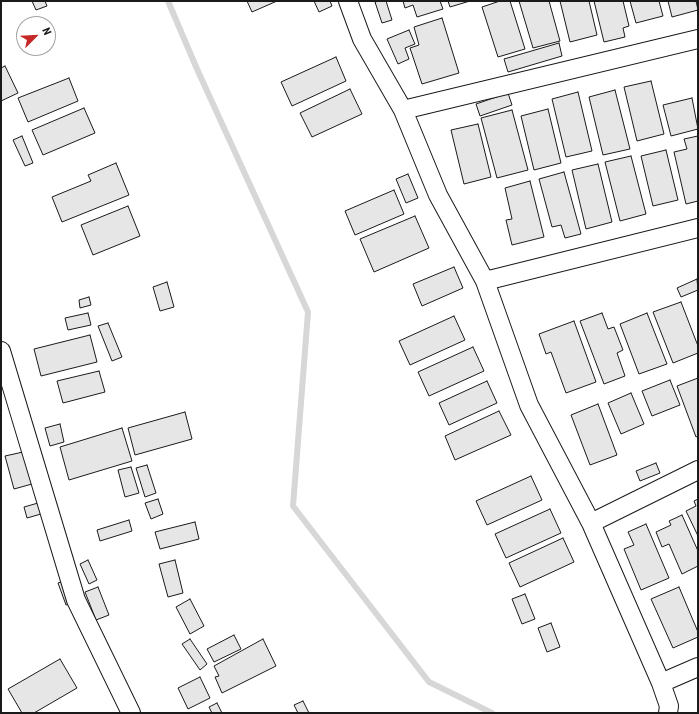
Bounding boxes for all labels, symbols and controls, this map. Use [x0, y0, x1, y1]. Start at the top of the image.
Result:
north arrow [16, 16, 56, 56]
text: N [39, 26, 54, 37]

